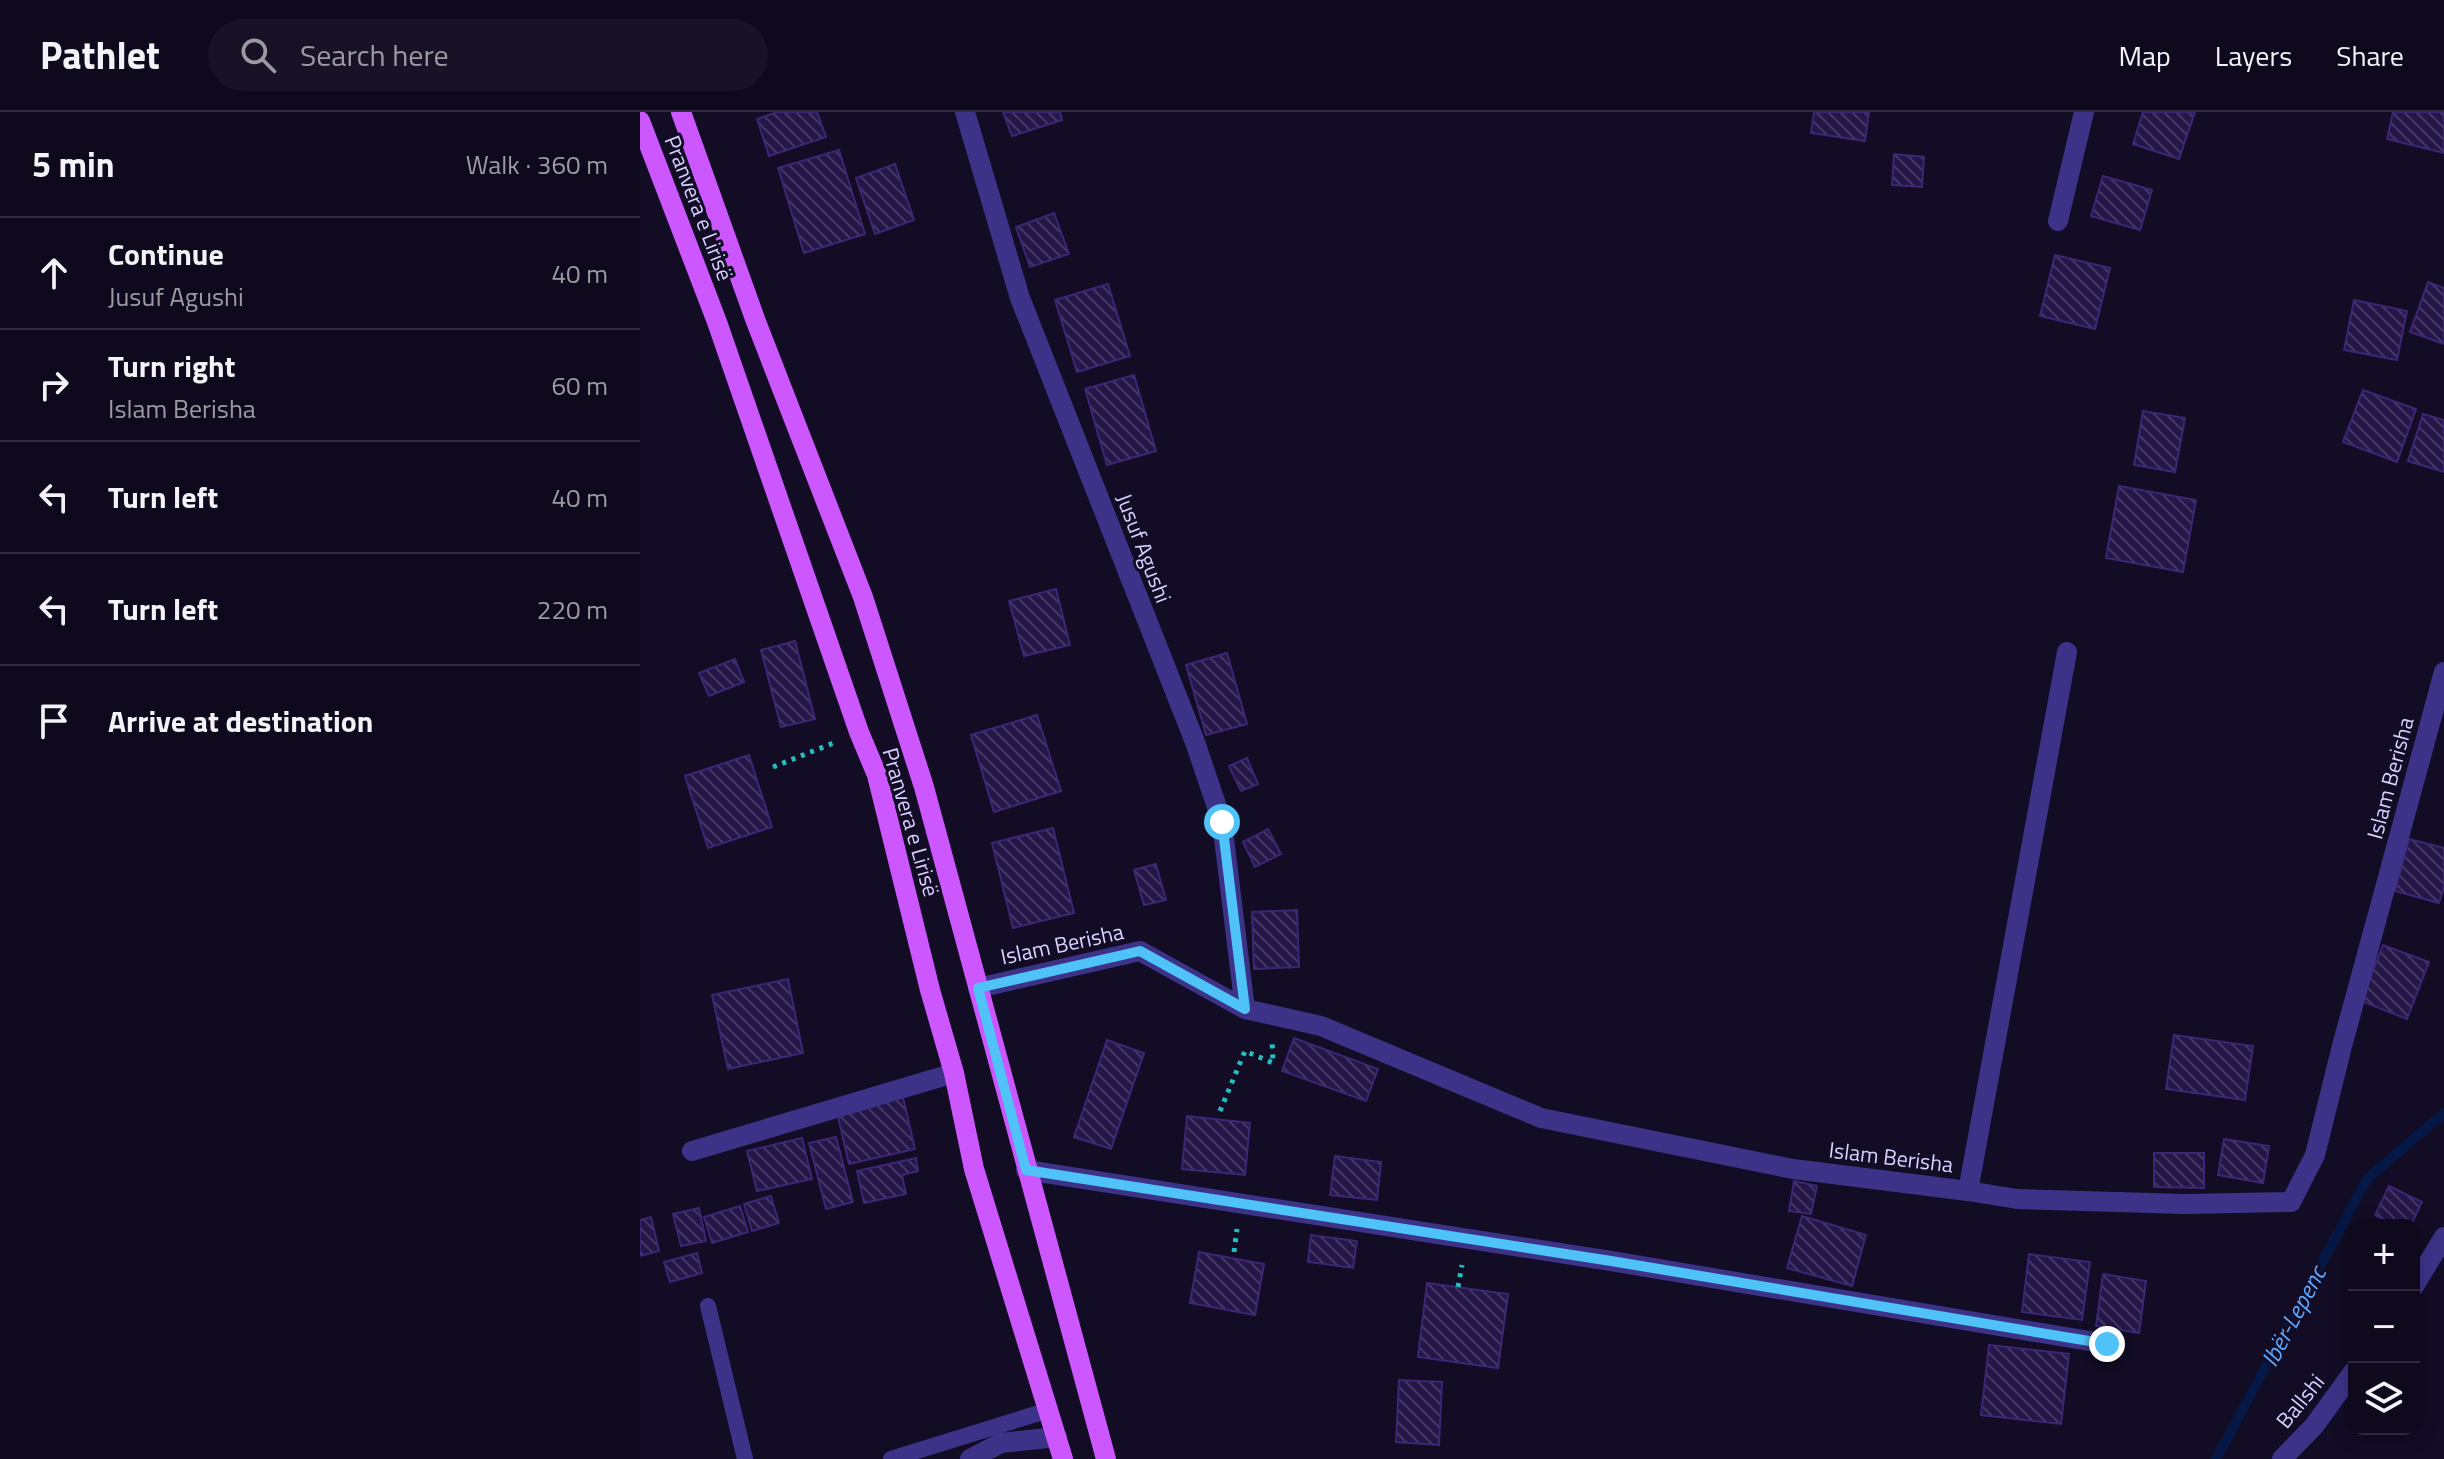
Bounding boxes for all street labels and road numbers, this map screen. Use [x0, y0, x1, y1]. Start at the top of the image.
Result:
street label: Pranvera e Lirisë [656, 130, 742, 286]
street label: Jusuf Agushi [1108, 488, 1180, 608]
street label: Islam Berisha [2357, 713, 2423, 843]
street label: Pranvera e Lirisë [874, 744, 948, 900]
street label: Islam Berisha [997, 914, 1127, 974]
street label: Islam Berisha [1827, 1133, 1955, 1181]
street label: Ballshi [2267, 1366, 2333, 1436]

